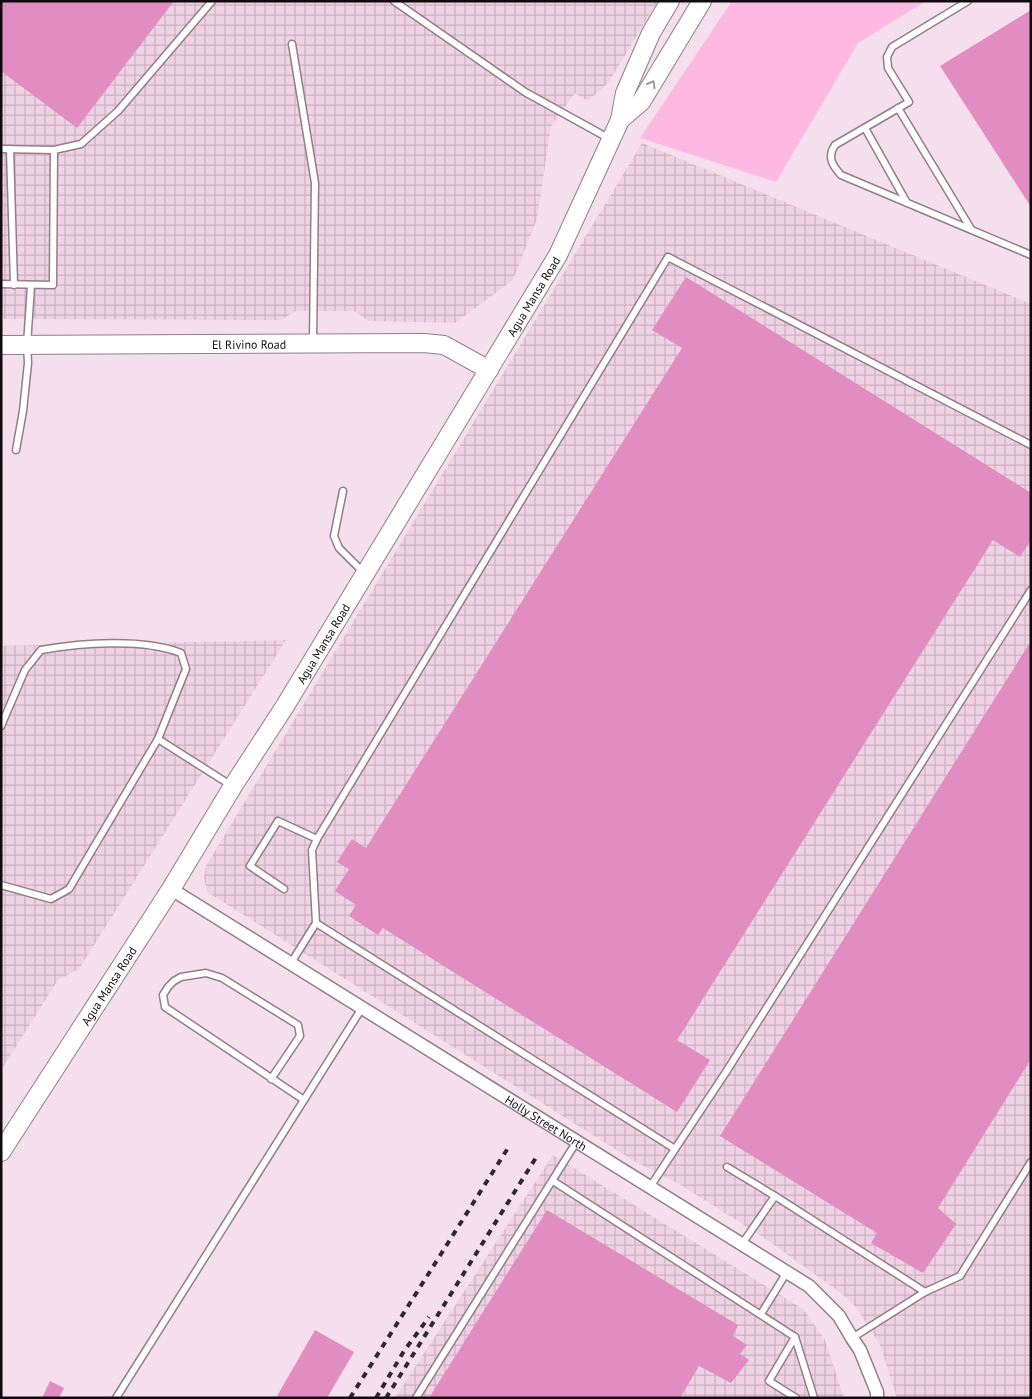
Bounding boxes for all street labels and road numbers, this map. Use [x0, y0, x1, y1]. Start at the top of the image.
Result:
street label: Agua Mansa Road [503, 253, 563, 339]
street label: El Rivino Road [212, 336, 286, 352]
street label: Agua Mansa Road [293, 601, 353, 686]
street label: Agua Mansa Road [78, 944, 139, 1028]
street label: Holly Street North [503, 1091, 590, 1154]

